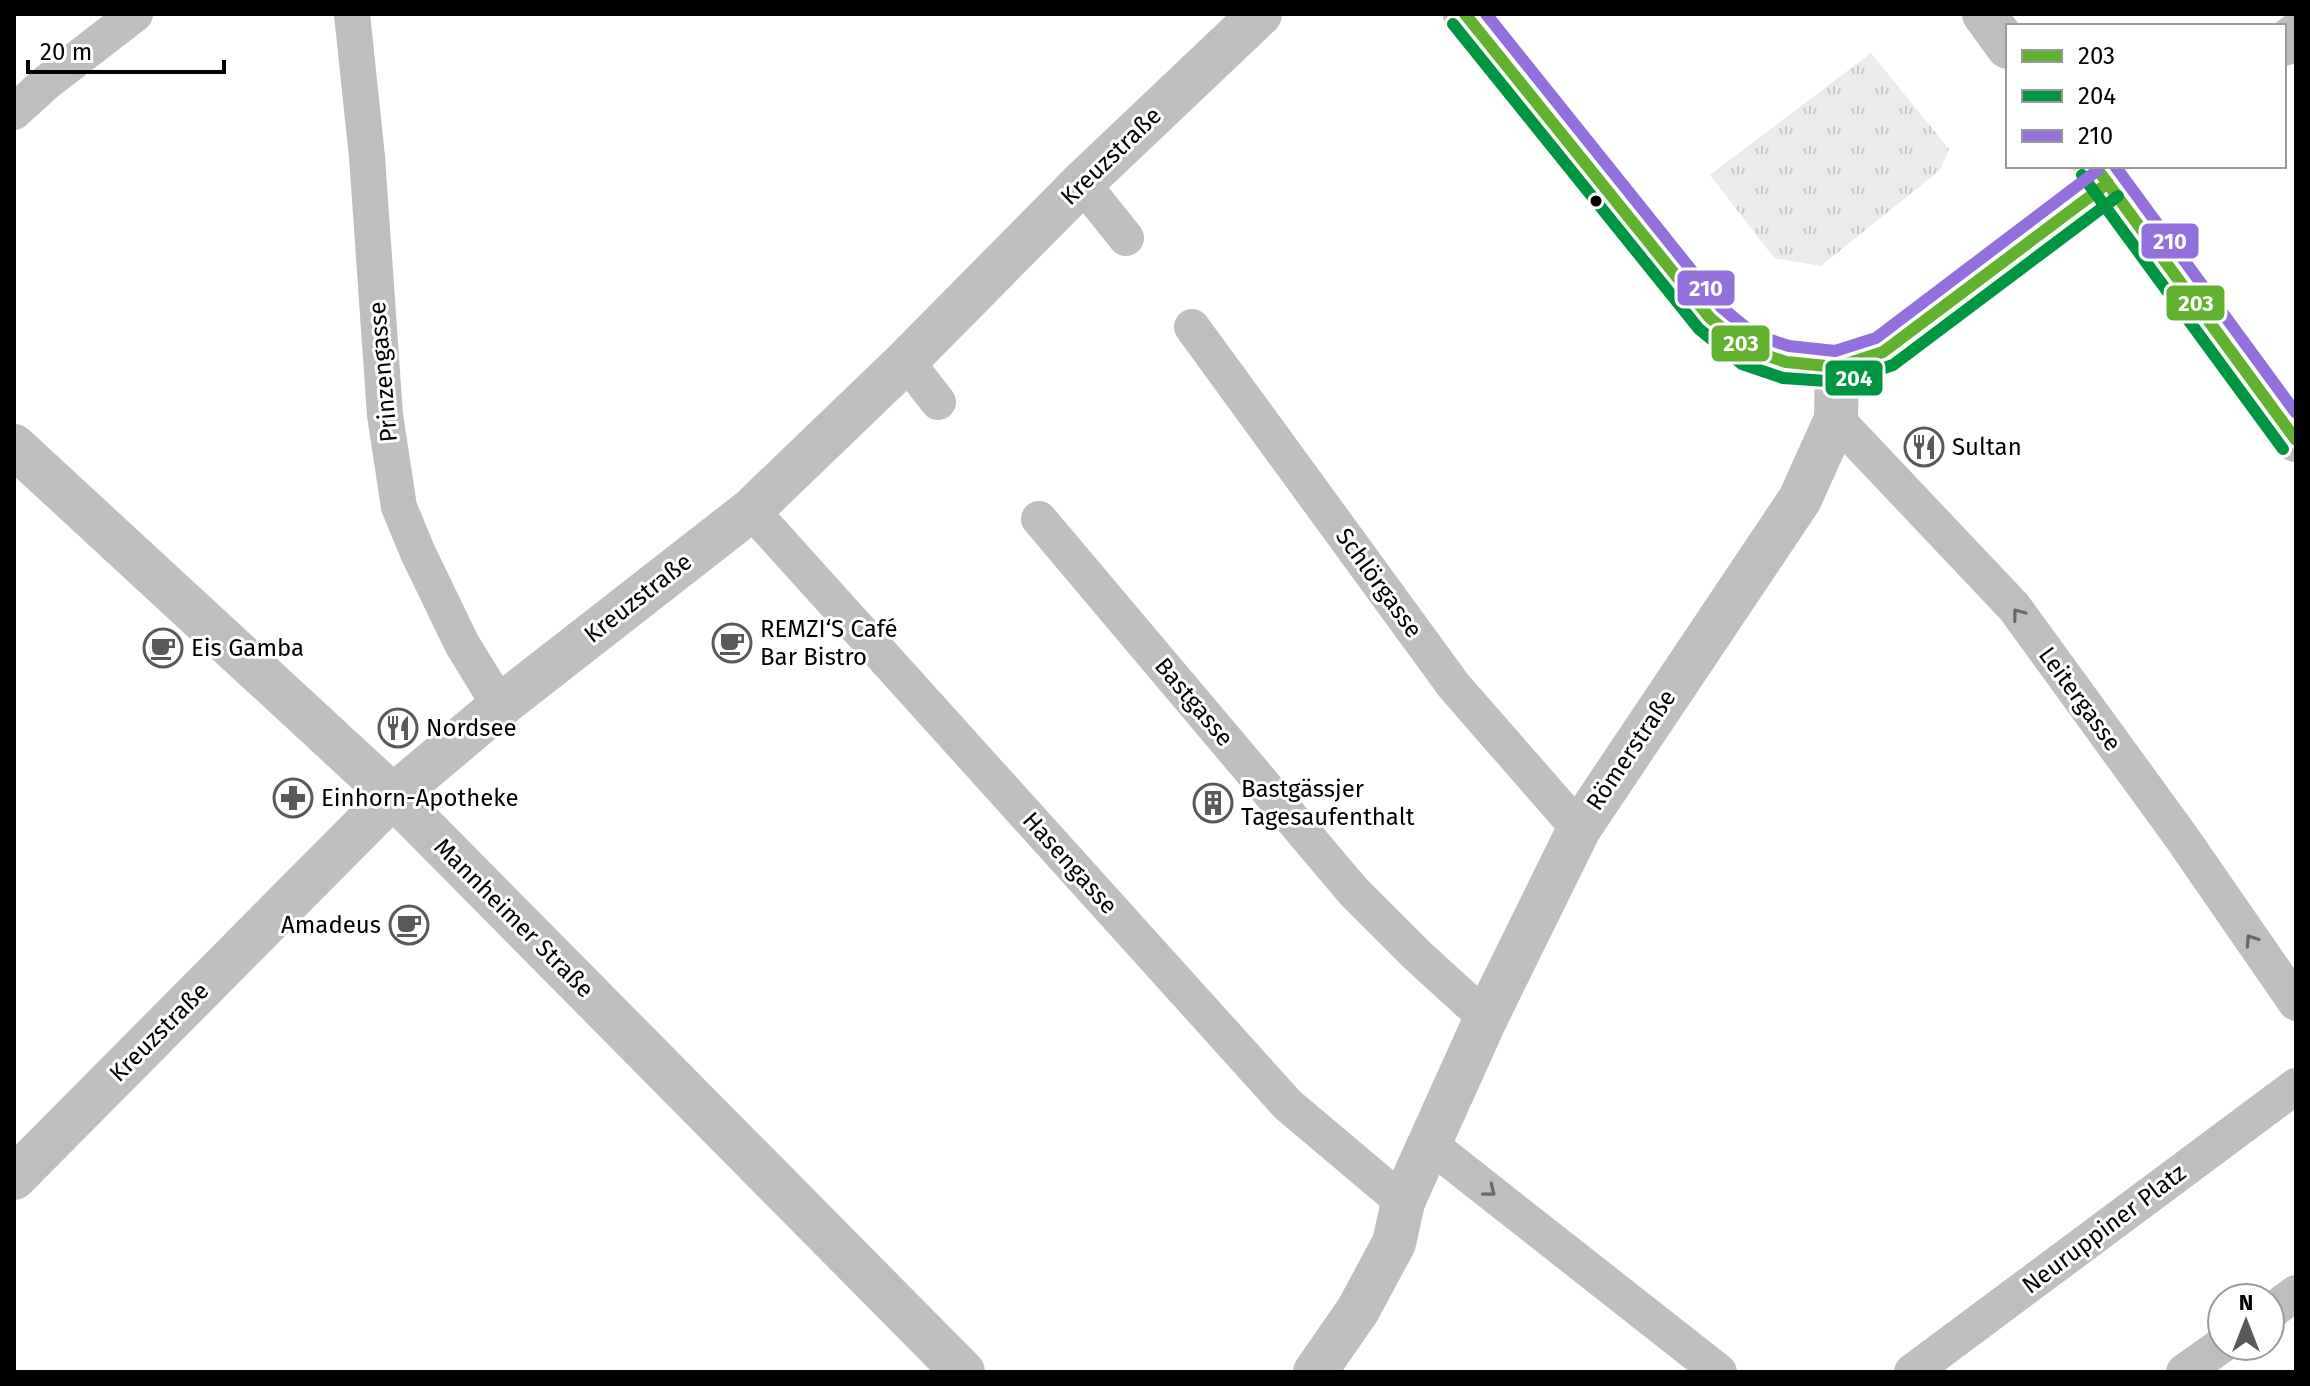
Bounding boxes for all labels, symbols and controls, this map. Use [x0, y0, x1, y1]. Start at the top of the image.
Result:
scale bar [28, 24, 224, 74]
legend [2006, 24, 2286, 168]
text: 20 m [40, 38, 92, 66]
text: 203 [2078, 42, 2115, 70]
text: 204 [2078, 82, 2116, 110]
street label: Kreuzstraße [1055, 101, 1167, 211]
text: 210 [2078, 122, 2113, 150]
unlabelled marker [1588, 193, 1604, 209]
line badge: 210 [2140, 222, 2200, 260]
text: 210 [2153, 228, 2187, 255]
line badge: 210 [1676, 269, 1736, 307]
text: 210 [1689, 275, 1723, 302]
line badge: 203 [2165, 284, 2226, 322]
text: 203 [2178, 290, 2214, 317]
street label: Prinzengasse [363, 300, 403, 444]
line badge: 203 [1710, 324, 1771, 363]
text: 203 [1723, 330, 1759, 357]
line badge: 204 [1824, 359, 1884, 397]
text: 204 [1836, 365, 1872, 392]
restaurant icon: Sultan [1903, 426, 1945, 468]
place label: Sultan [1952, 433, 2022, 461]
street label: Schlörgasse [1330, 523, 1428, 643]
street label: Kreuzstraße [579, 547, 697, 649]
one-way arrow [2014, 608, 2028, 623]
place label: REMZI‘S Café Bar Bistro [760, 615, 898, 671]
cafe icon: REMZI‘S Café Bar Bistro [711, 622, 753, 664]
cafe icon: Eis Gamba [142, 627, 184, 669]
place label: Eis Gamba [191, 634, 304, 662]
street label: Leitergasse [2033, 642, 2127, 756]
street label: Bastgasse [1149, 652, 1239, 752]
street label: Römerstraße [1580, 684, 1682, 816]
restaurant icon: Nordsee [377, 707, 419, 749]
place label: Nordsee [426, 714, 517, 742]
place label: Bastgässjer Tagesaufenthalt [1241, 775, 1415, 831]
pharmacy icon: Einhorn-Apotheke [272, 777, 314, 819]
building icon: Bastgässjer Tagesaufenthalt [1192, 782, 1234, 824]
place label: Einhorn-Apotheke [321, 784, 519, 812]
street label: Hasengasse [1017, 806, 1123, 920]
street label: Mannheimer Straße [429, 833, 599, 1003]
cafe icon: Amadeus [388, 904, 430, 946]
place label: Amadeus [281, 911, 381, 939]
one-way arrow [2246, 934, 2261, 948]
street label: Kreuzstraße [104, 977, 214, 1087]
street label: Neuruppiner Platz [2017, 1158, 2191, 1300]
one-way arrow [1481, 1181, 1495, 1196]
north arrow [2206, 1282, 2286, 1362]
text: N [2239, 1289, 2253, 1316]

